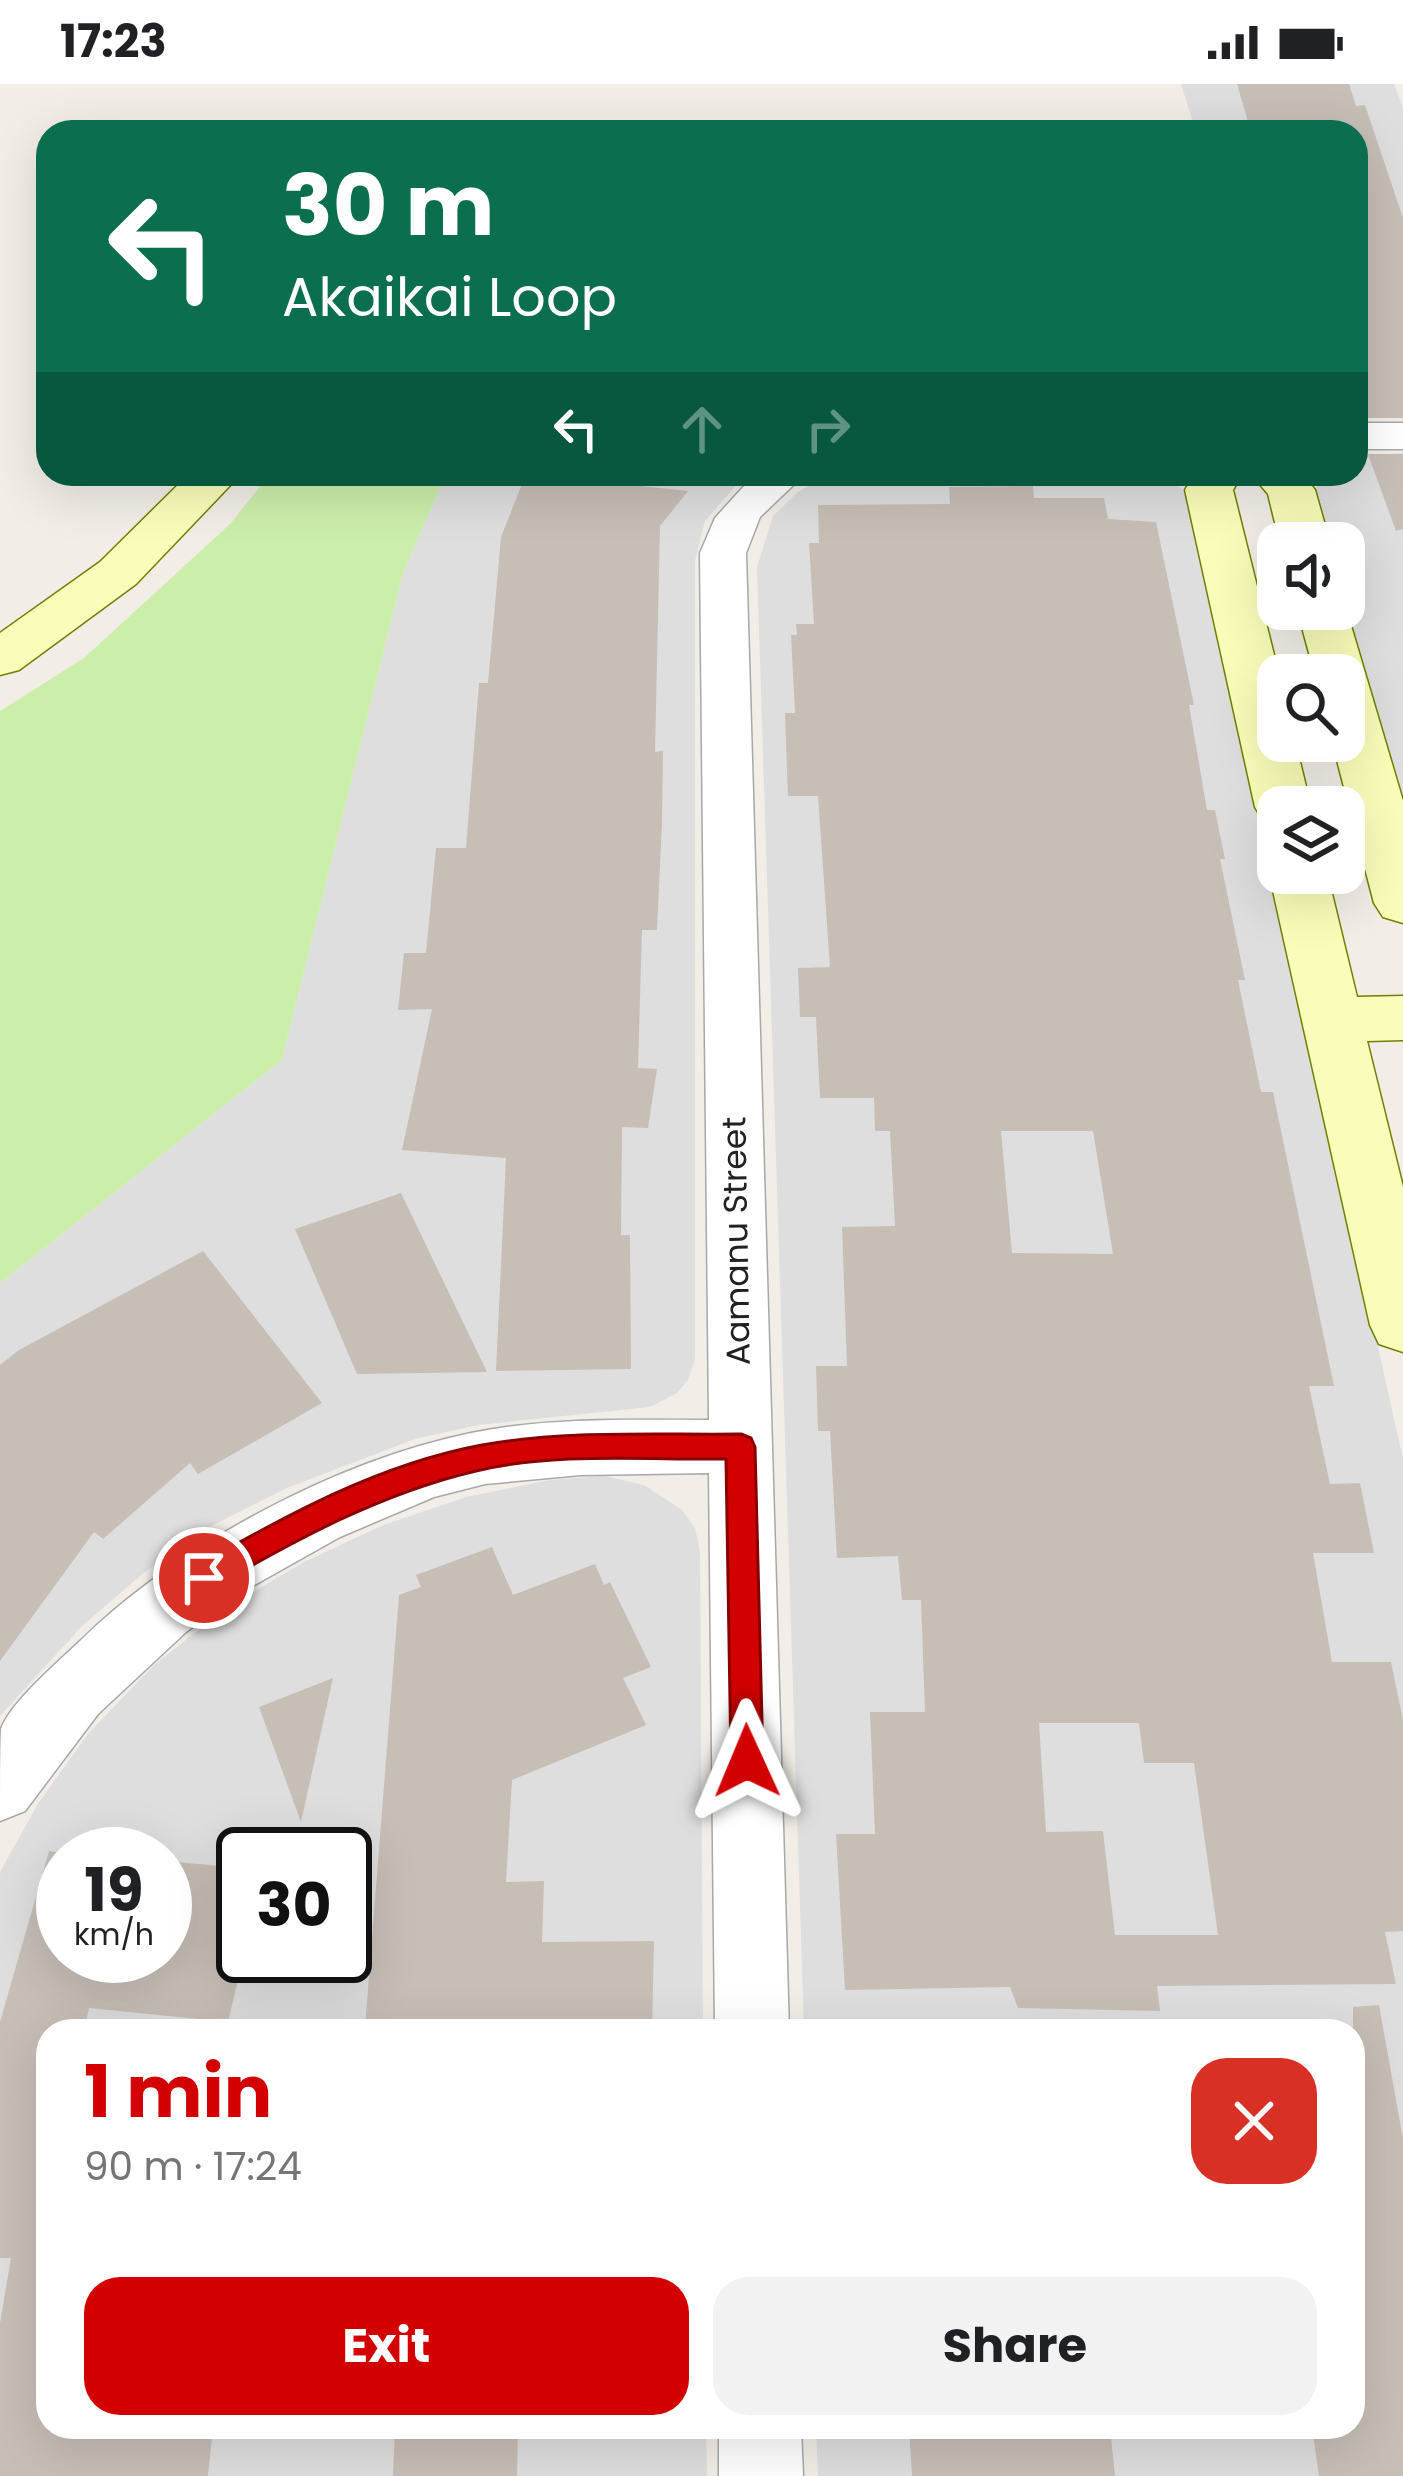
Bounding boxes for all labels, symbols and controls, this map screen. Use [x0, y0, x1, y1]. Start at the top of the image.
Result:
text: 17:23 [60, 10, 167, 73]
text: 30 m [282, 147, 494, 264]
icon: left [84, 168, 240, 324]
text: Akaikai Loop [282, 259, 617, 335]
icon: left [543, 396, 609, 462]
icon: ahead [669, 396, 735, 462]
icon: right [795, 396, 861, 462]
map controls [1257, 522, 1365, 894]
button: sound [1257, 522, 1365, 630]
button: search [1257, 654, 1365, 762]
button: layers [1257, 786, 1365, 894]
street label: Aamanu Street [710, 1116, 762, 1366]
pin [153, 1527, 255, 1629]
icon: arrive [171, 1545, 237, 1611]
position arrow [684, 1698, 810, 1824]
speed limit sign: 30 [216, 1827, 372, 1983]
text: 19 [84, 1848, 144, 1932]
text: km/h [74, 1913, 154, 1956]
text: 1 min [84, 2041, 272, 2142]
button: close [1191, 2058, 1317, 2184]
text: 90 m · 17:24 [84, 2139, 302, 2194]
button: Exit [84, 2277, 689, 2415]
button: Share [713, 2277, 1317, 2415]

